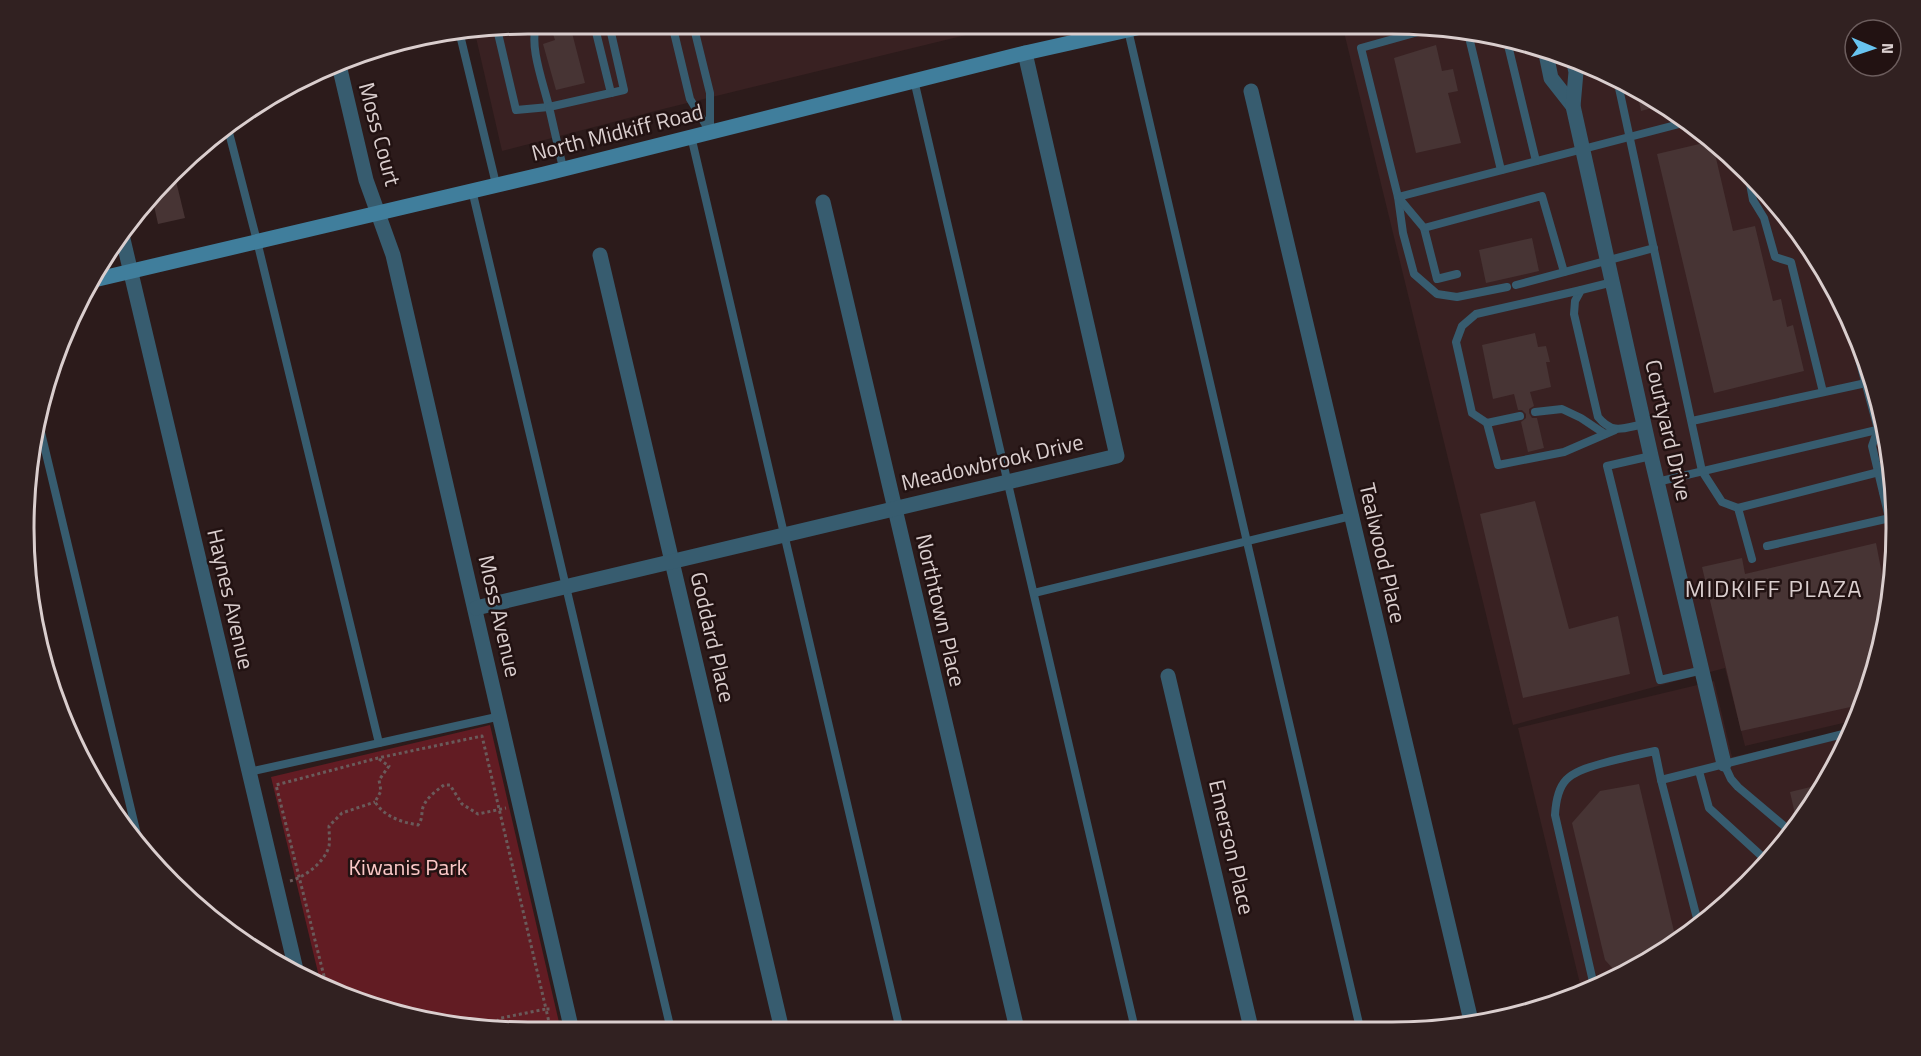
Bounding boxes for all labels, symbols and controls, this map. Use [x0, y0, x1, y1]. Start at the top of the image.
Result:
north arrow [1843, 18, 1903, 78]
text: N [1876, 43, 1900, 54]
street label: Moss Court [350, 79, 410, 190]
street label: North Midkiff Road [528, 94, 706, 170]
street label: Courtyard Drive [1636, 356, 1702, 504]
street label: Meadowbrook Drive [898, 425, 1086, 499]
street label: Tealwood Place [1350, 480, 1416, 626]
street label: Haynes Avenue [198, 525, 264, 673]
street label: Northtown Place [907, 530, 975, 690]
street label: Moss Avenue [469, 552, 531, 680]
street label: Goddard Place [681, 568, 745, 706]
district label: MIDKIFF PLAZA [1685, 570, 1863, 606]
street label: Emerson Place [1200, 776, 1264, 918]
park label: Kiwanis Park [349, 850, 468, 884]

